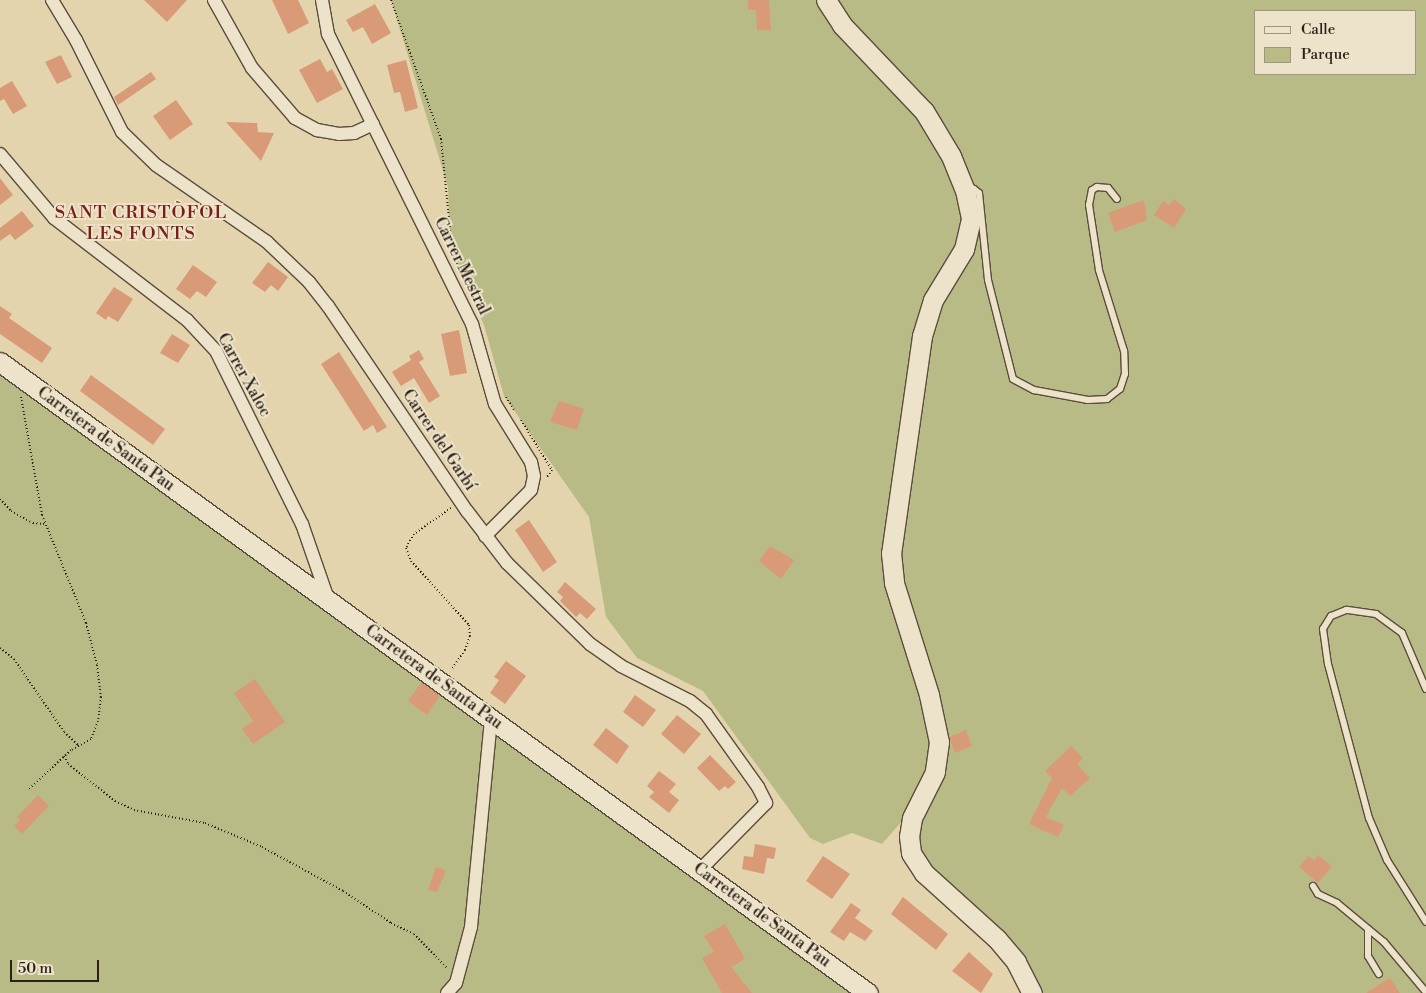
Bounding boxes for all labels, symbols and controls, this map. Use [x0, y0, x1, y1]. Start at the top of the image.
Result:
legend [1254, 10, 1416, 75]
text: Calle [1301, 20, 1335, 39]
text: Parque [1301, 45, 1350, 64]
district label: SANT CRISTÒFOL LES FONTS [53, 203, 229, 245]
street label: Carrer Mestral [430, 214, 494, 318]
street label: Carrer Xaloc [213, 330, 275, 420]
street label: Carretera de Santa Pau [34, 383, 178, 495]
street label: Carrer del Garbí [398, 386, 480, 494]
street label: Carretera de Santa Pau [362, 621, 506, 733]
street label: Carretera de Santa Pau [690, 859, 834, 971]
scale bar [12, 950, 101, 982]
text: 50 m [18, 959, 52, 978]

